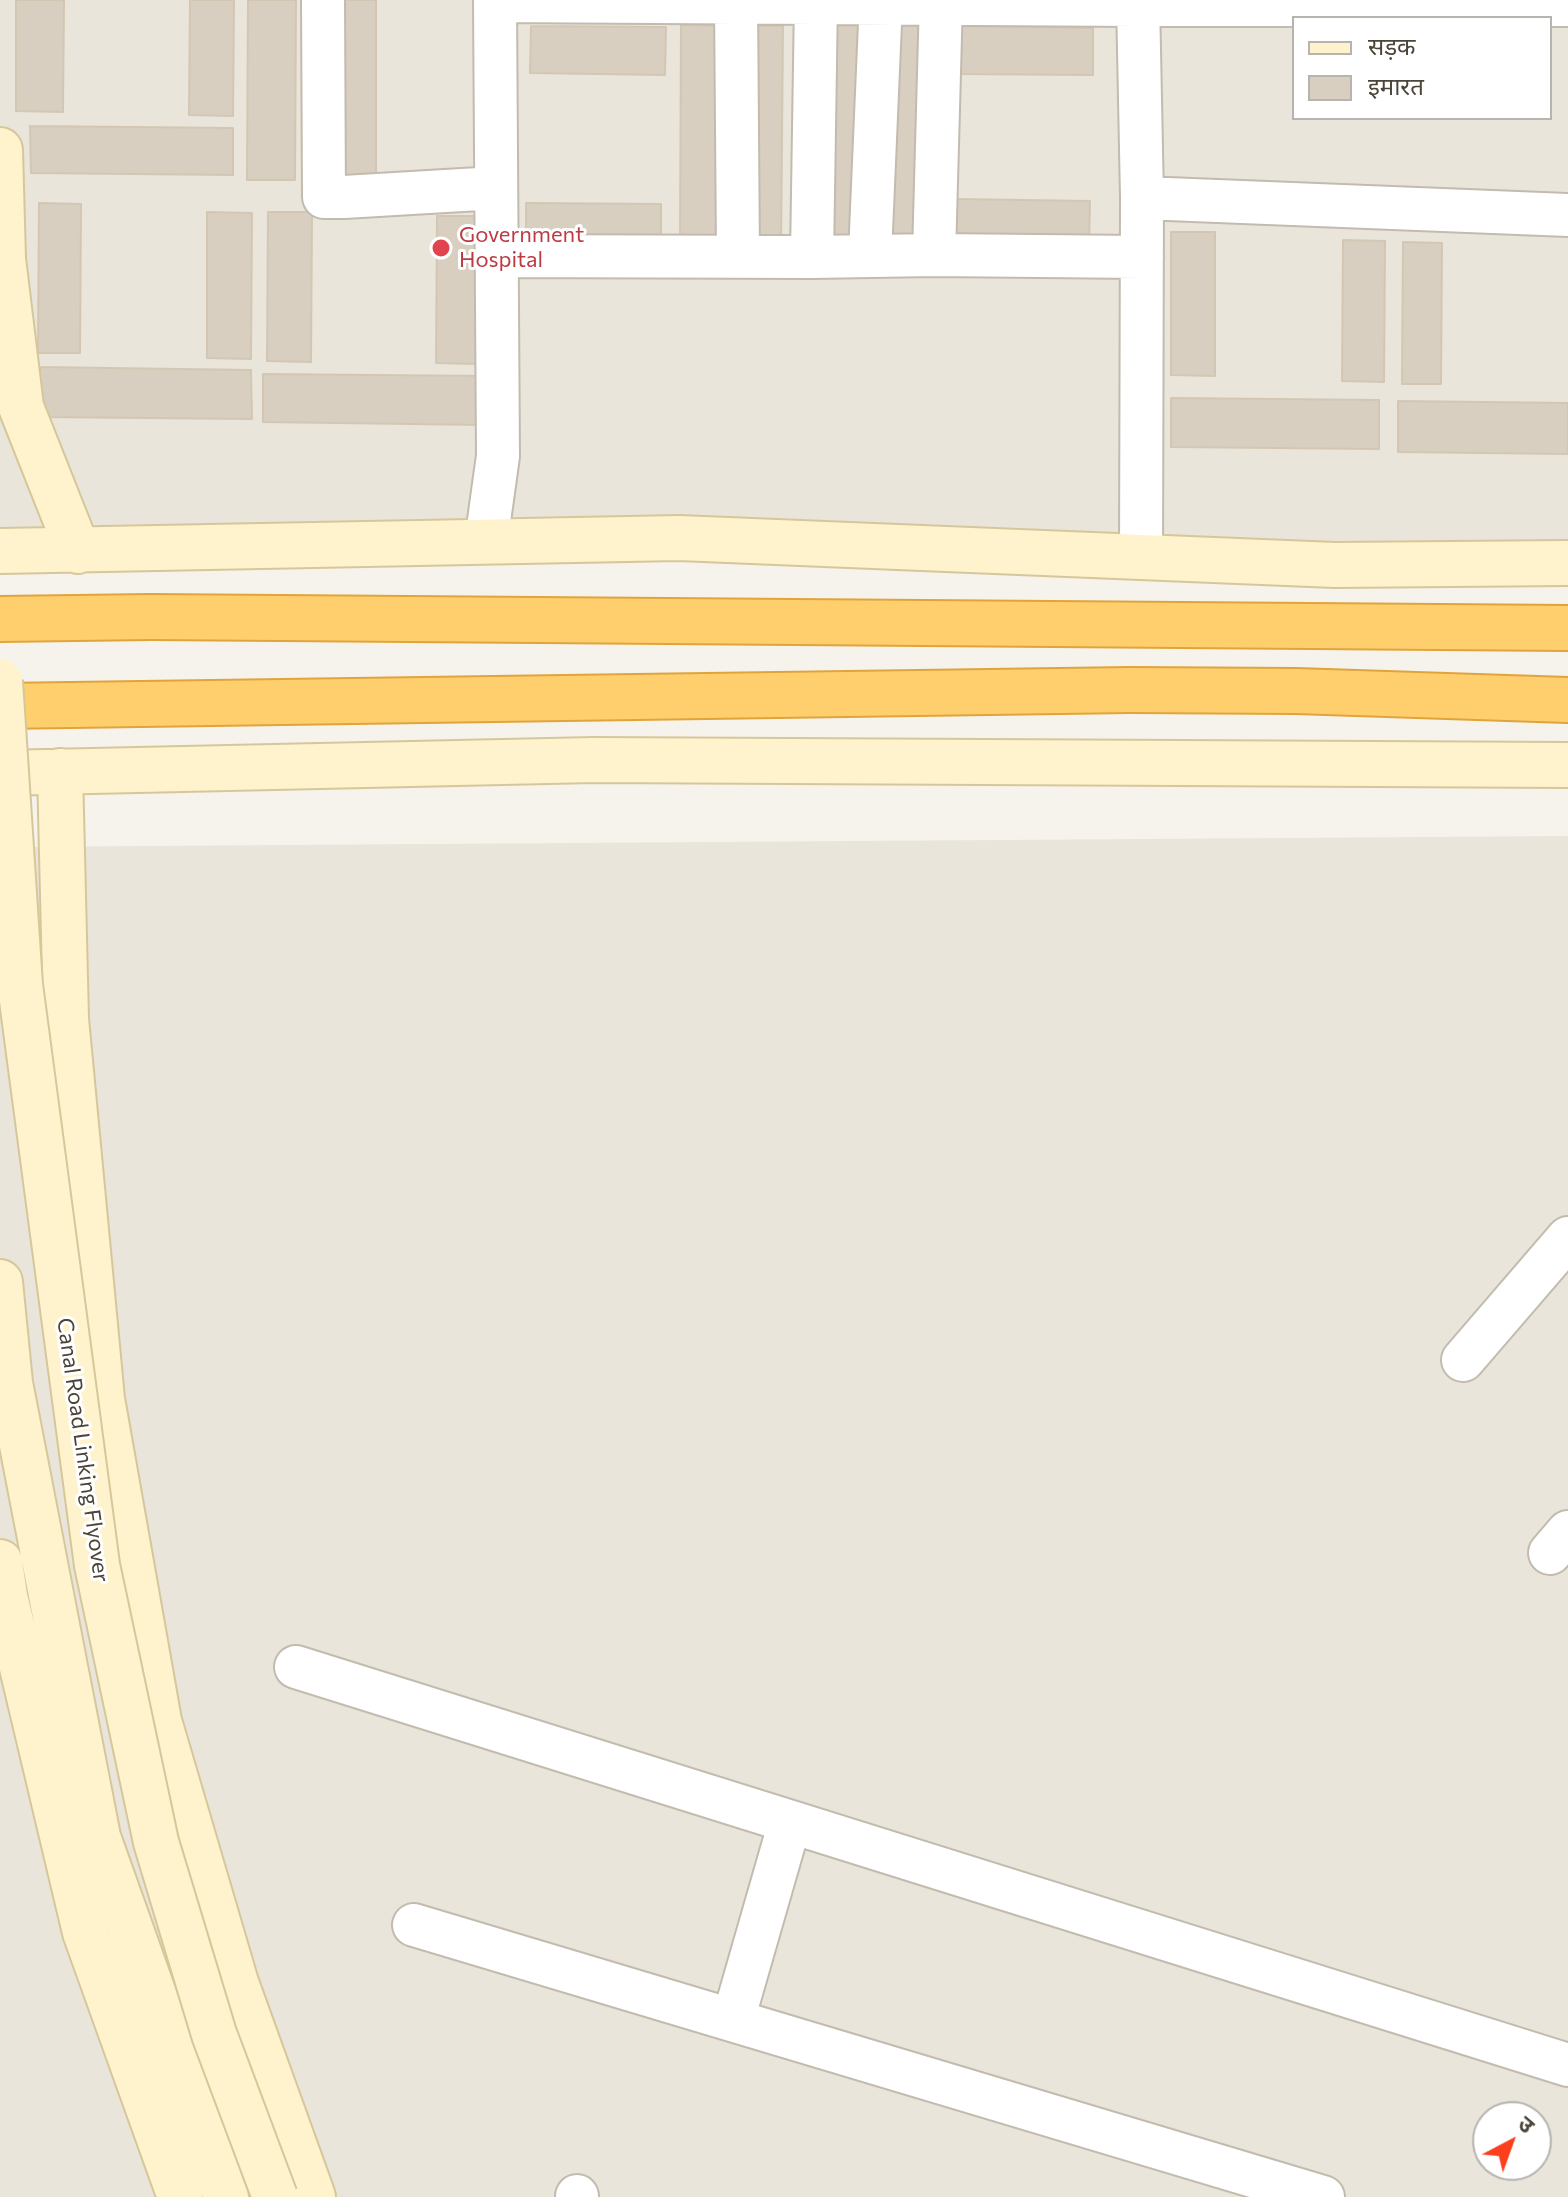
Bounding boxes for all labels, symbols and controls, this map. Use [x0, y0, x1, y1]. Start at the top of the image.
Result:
legend [1292, 16, 1552, 120]
text: सड़क [1368, 31, 1416, 60]
text: इमारत [1368, 71, 1424, 100]
place label: Government Hospital [459, 222, 584, 274]
marker: Government Hospital [430, 237, 452, 259]
street label: Canal Road Linking Flyover [51, 1316, 115, 1584]
north arrow [1472, 2101, 1552, 2181]
text: उ [1513, 2110, 1540, 2138]

